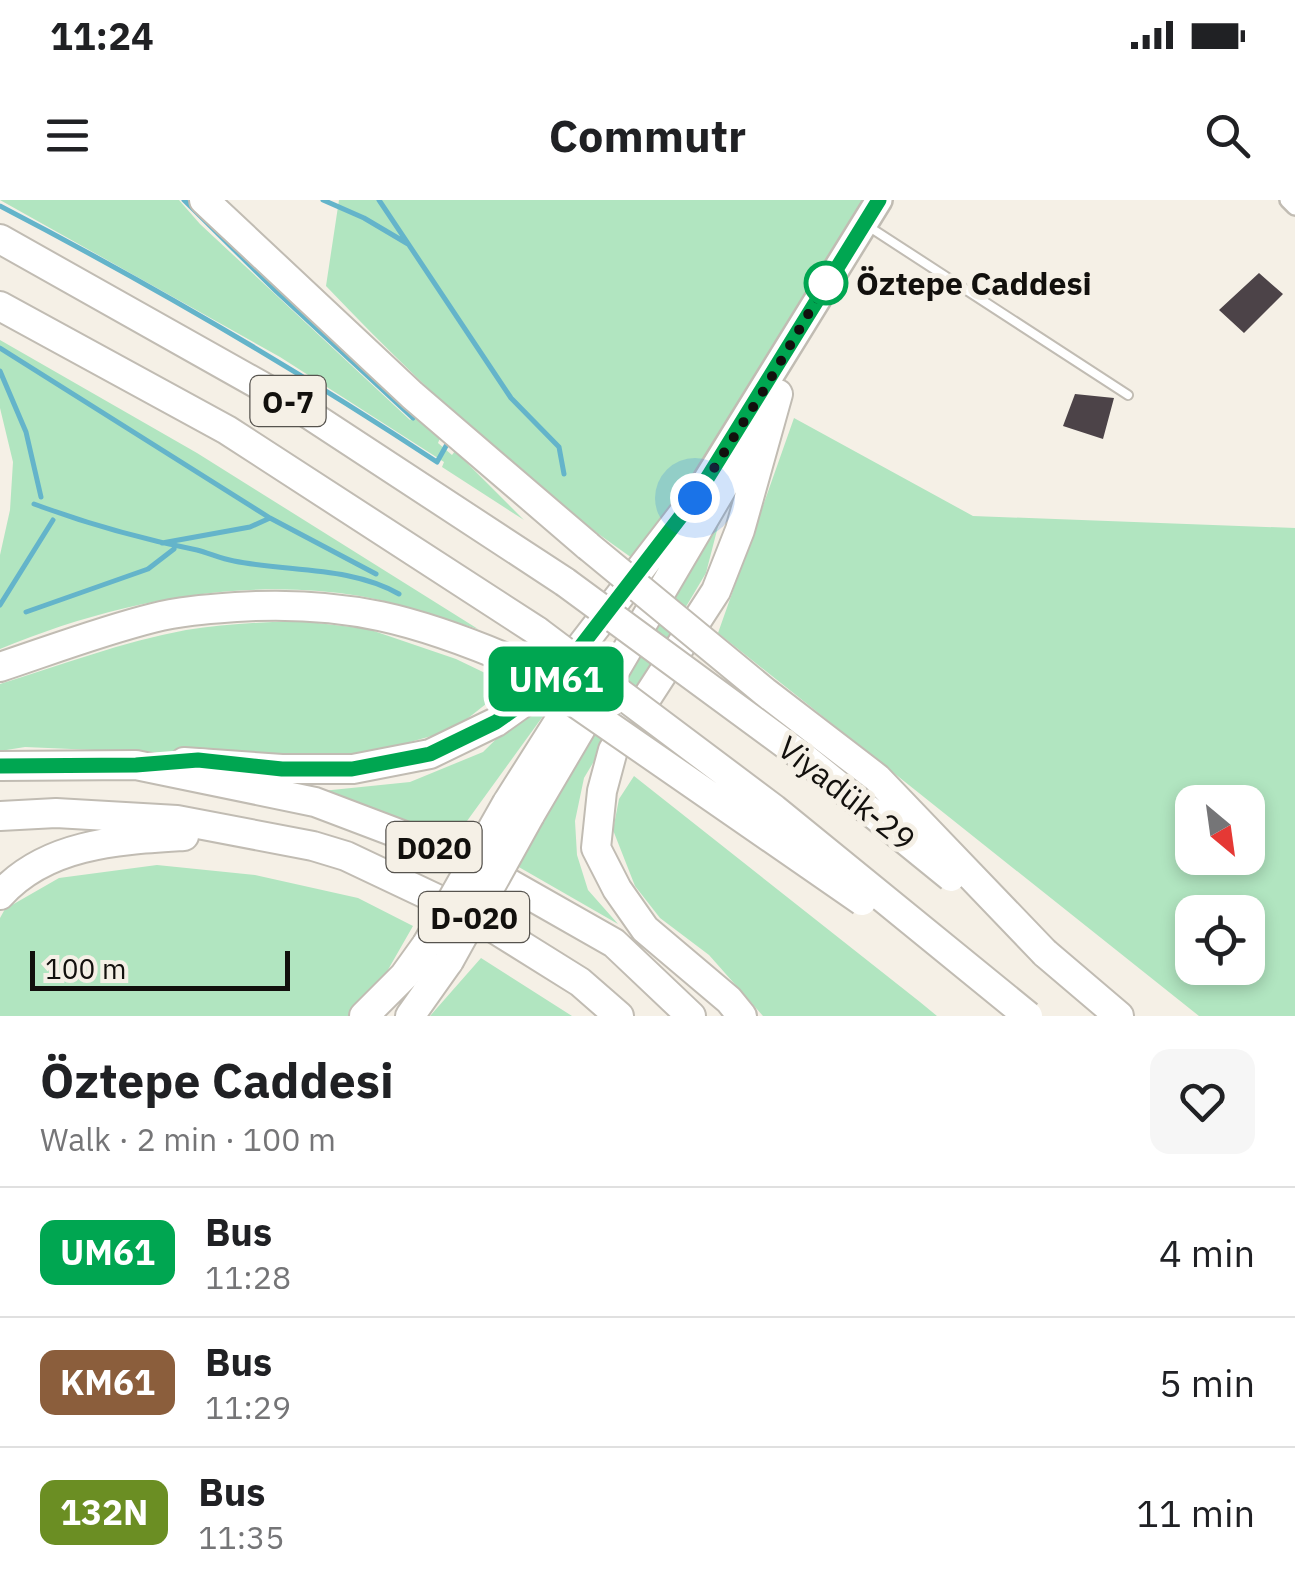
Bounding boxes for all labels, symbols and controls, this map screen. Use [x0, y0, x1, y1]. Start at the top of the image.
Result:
text: 11:24 [50, 11, 154, 60]
text: Commutr [549, 106, 746, 164]
icon: menu [40, 108, 95, 163]
icon: search [1200, 108, 1255, 163]
marker: Öztepe Caddesi [805, 262, 847, 304]
place label: Öztepe Caddesi [856, 262, 1092, 304]
road number: O-7 [250, 376, 326, 426]
your location [670, 473, 720, 523]
line badge: UM61 [486, 646, 626, 712]
text: UM61 [509, 656, 603, 702]
street label: Viyadük-29 [770, 726, 924, 860]
north arrow [1175, 785, 1265, 875]
map controls [1175, 785, 1265, 985]
road number: D020 [386, 822, 482, 872]
road number: D-020 [419, 892, 529, 942]
button: locate [1175, 895, 1265, 985]
scale bar [30, 946, 290, 990]
text: 100 m [45, 950, 126, 987]
text: Öztepe Caddesi [40, 1049, 394, 1111]
button: heart [1150, 1049, 1255, 1154]
text: Walk · 2 min · 100 m [40, 1118, 336, 1160]
text: Bus [205, 1207, 272, 1256]
text: 4 min [1159, 1228, 1255, 1277]
text: UM61 [60, 1229, 155, 1275]
text: 11:28 [205, 1256, 291, 1298]
text: Bus [205, 1337, 272, 1386]
text: 5 min [1159, 1358, 1255, 1407]
text: KM61 [60, 1359, 155, 1405]
text: 11:29 [205, 1386, 291, 1428]
text: Bus [198, 1467, 266, 1516]
text: 11 min [1136, 1488, 1255, 1537]
text: 132N [60, 1489, 148, 1535]
text: 11:35 [198, 1516, 285, 1558]

